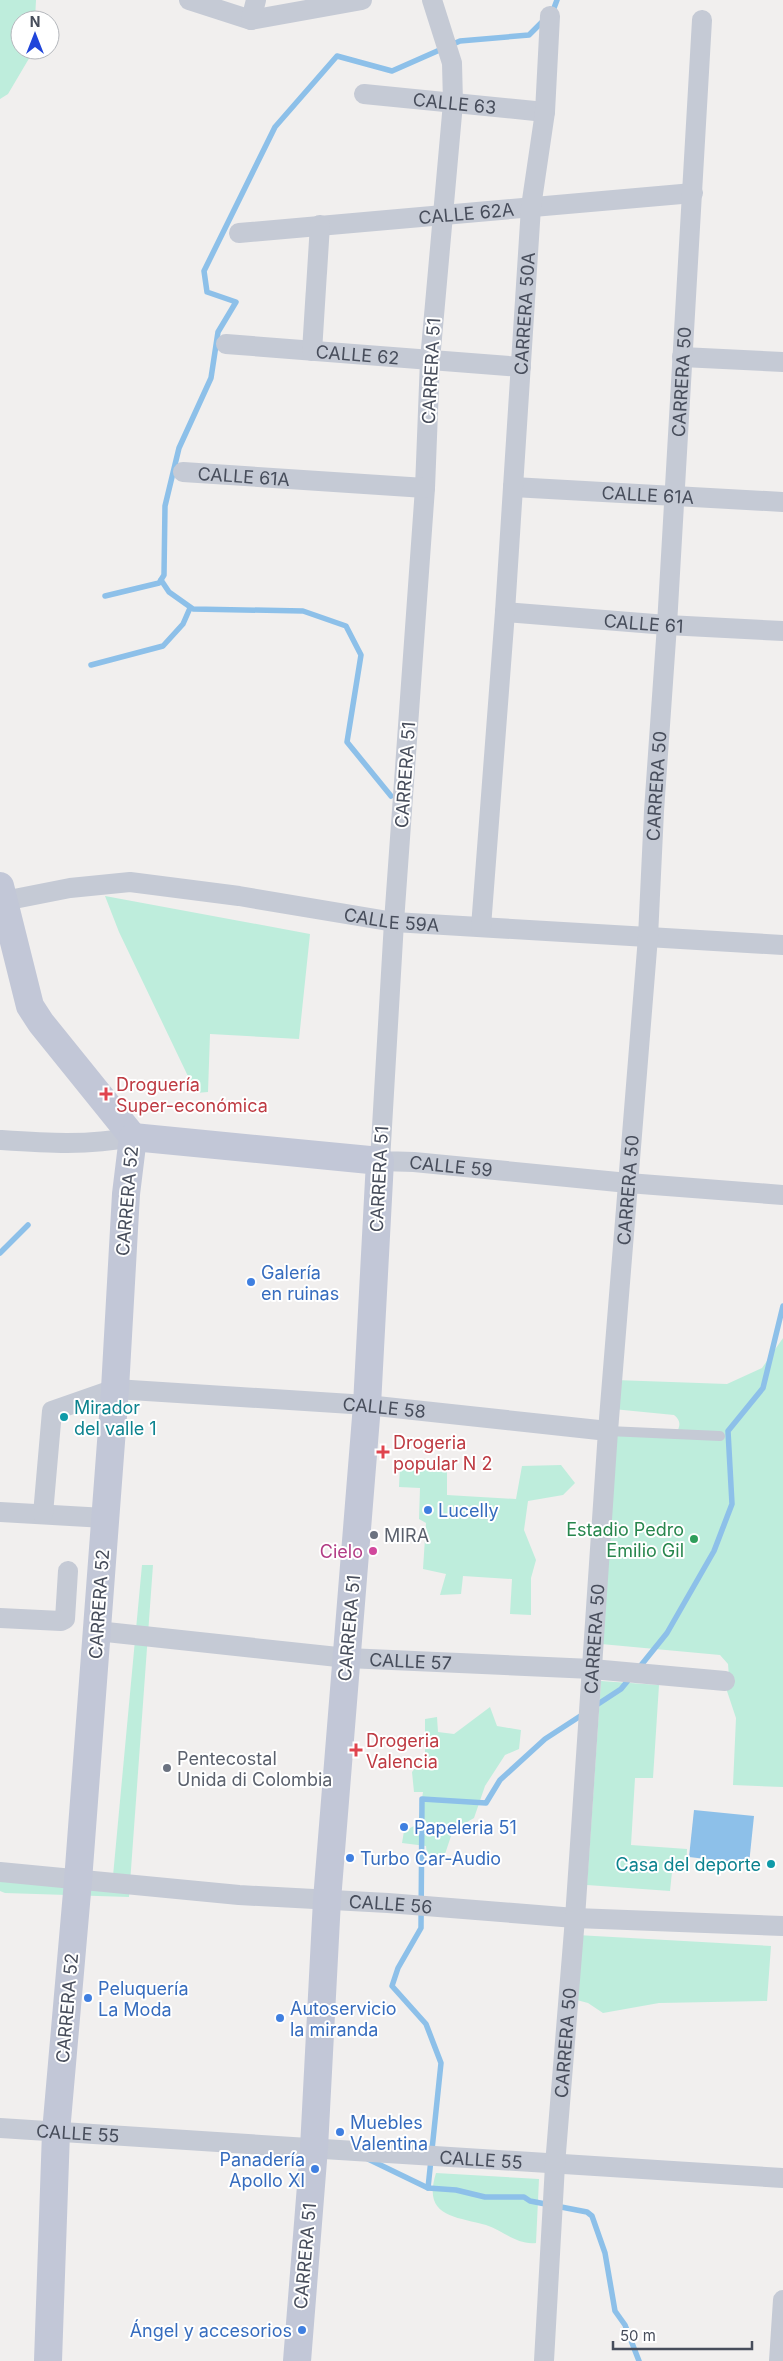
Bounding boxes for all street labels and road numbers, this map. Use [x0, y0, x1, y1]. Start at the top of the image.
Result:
street label: CALLE 63 [412, 88, 497, 118]
street label: CALLE 62A [417, 198, 515, 228]
street label: CARRERA 50A [510, 251, 539, 376]
street label: CARRERA 51 [418, 317, 444, 425]
street label: CARRERA 50 [667, 326, 695, 438]
street label: CALLE 62 [315, 341, 400, 368]
street label: CALLE 61A [197, 462, 291, 490]
street label: CALLE 61A [601, 481, 695, 508]
street label: CALLE 61 [603, 609, 684, 636]
street label: CARRERA 51 [391, 721, 419, 829]
street label: CARRERA 50 [642, 730, 670, 842]
street label: CALLE 59A [342, 903, 440, 935]
street label: CARRERA 51 [366, 1125, 392, 1233]
street label: CARRERA 50 [613, 1134, 642, 1246]
street label: CARRERA 52 [112, 1145, 142, 1257]
street label: CALLE 59 [408, 1151, 494, 1180]
street label: CALLE 58 [342, 1393, 427, 1422]
street label: CARRERA 52 [85, 1548, 113, 1660]
street label: CARRERA 51 [334, 1574, 364, 1682]
street label: CARRERA 50 [580, 1583, 608, 1695]
street label: CALLE 57 [369, 1649, 452, 1673]
street label: CALLE 56 [348, 1890, 433, 1917]
street label: CARRERA 52 [52, 1952, 82, 2064]
street label: CARRERA 50 [550, 1987, 580, 2099]
street label: CALLE 55 [36, 2120, 120, 2146]
street label: CALLE 55 [439, 2146, 523, 2172]
street label: CARRERA 51 [290, 2202, 320, 2310]

